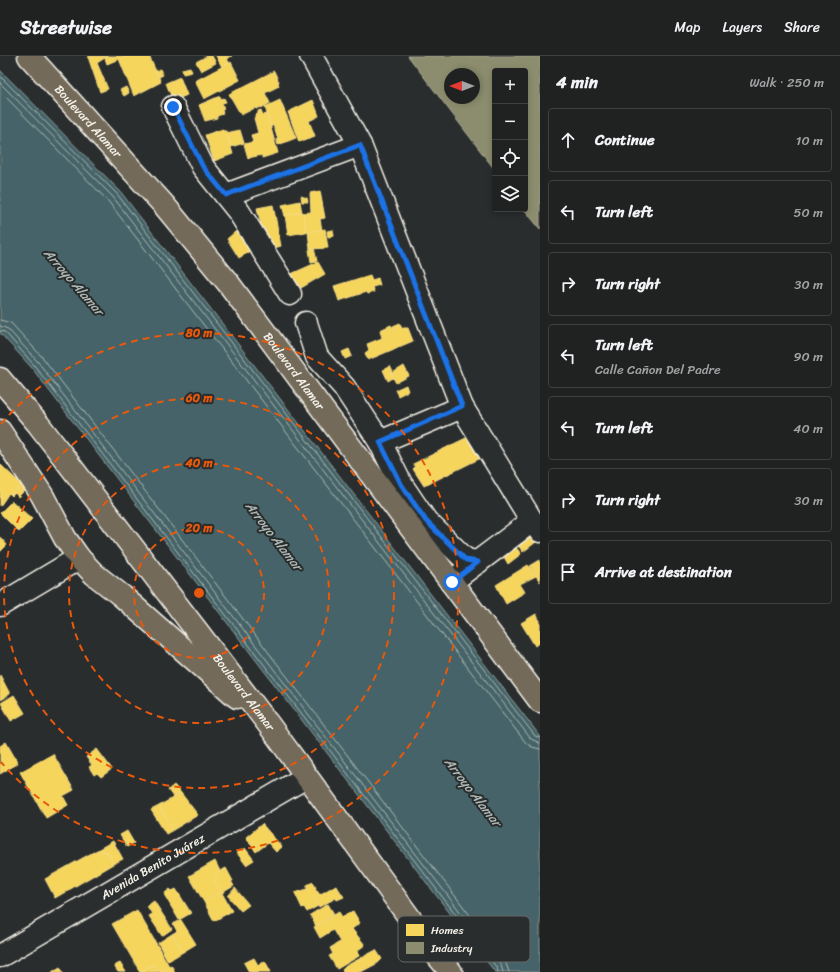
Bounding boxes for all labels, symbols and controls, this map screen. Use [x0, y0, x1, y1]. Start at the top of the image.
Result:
text: Streetwise [20, 11, 112, 44]
text: Map [675, 15, 700, 40]
text: Layers [722, 15, 762, 40]
text: Share [784, 15, 820, 40]
text: 4 min [556, 67, 598, 97]
north arrow [444, 68, 480, 104]
map controls [492, 68, 528, 212]
button: + [492, 68, 528, 104]
text: Walk · 250 m [750, 71, 824, 94]
street label: Boulevard Alamar [49, 79, 128, 164]
route end [164, 98, 182, 116]
button: − [492, 104, 528, 140]
text: Continue [595, 127, 655, 153]
icon: ahead [557, 129, 579, 151]
text: 10 m [796, 129, 823, 152]
button: locate [492, 140, 528, 176]
button: layers [492, 176, 528, 212]
text: Turn left [595, 199, 653, 225]
icon: left [557, 201, 579, 223]
text: 50 m [793, 201, 823, 224]
water label: Arroyo Alamar [37, 242, 112, 323]
text: Turn right [595, 271, 660, 297]
icon: right [557, 273, 579, 295]
text: 30 m [794, 273, 823, 296]
text: 80 m [184, 322, 213, 344]
street label: Boulevard Alamar [257, 327, 331, 416]
text: Turn left [595, 332, 653, 358]
icon: left [557, 345, 579, 367]
text: 90 m [793, 345, 823, 368]
text: Calle Cañon Del Padre [595, 358, 721, 381]
text: 60 m [185, 387, 213, 409]
text: Turn left [595, 415, 653, 441]
icon: left [557, 417, 579, 439]
text: 40 m [793, 417, 823, 440]
text: 40 m [184, 452, 213, 474]
text: Turn right [595, 487, 660, 513]
icon: right [557, 489, 579, 511]
text: 30 m [794, 489, 823, 512]
water label: Arroyo Alamar [239, 495, 310, 578]
text: 20 m [185, 517, 213, 539]
text: Arrive at destination [595, 559, 732, 585]
icon: arrive [557, 561, 579, 583]
route start [443, 573, 461, 591]
centre of rings [192, 586, 206, 600]
street label: Boulevard Alamar [207, 649, 282, 736]
water label: Arroyo Alamar [438, 751, 509, 834]
street label: Avenida Benito Juárez [96, 827, 209, 906]
legend [398, 916, 530, 962]
text: Homes [431, 921, 464, 940]
text: Industry [430, 939, 473, 958]

